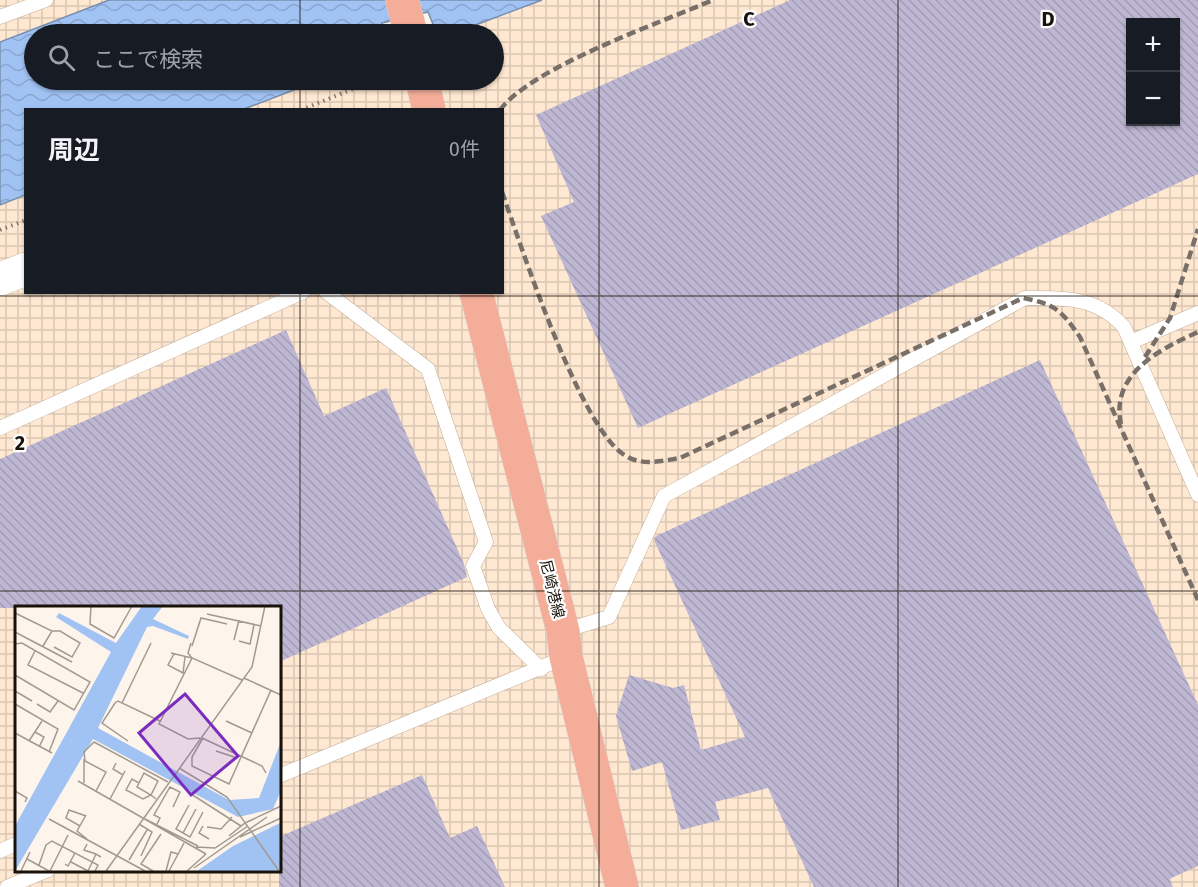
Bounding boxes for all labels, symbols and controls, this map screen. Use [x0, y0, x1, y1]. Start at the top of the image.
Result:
text: C [743, 7, 755, 31]
text: D [1041, 7, 1055, 31]
map controls [1126, 18, 1180, 126]
button: + [1126, 18, 1180, 72]
search box [24, 24, 504, 90]
icon: search [45, 41, 78, 74]
text: ここで検索 [93, 46, 203, 73]
button: − [1126, 72, 1180, 126]
text: 周辺 [48, 135, 100, 166]
text: 0件 [449, 137, 480, 161]
text: 2 [15, 431, 25, 455]
street label: 尼崎港線 [536, 558, 568, 620]
inset map [15, 606, 280, 872]

